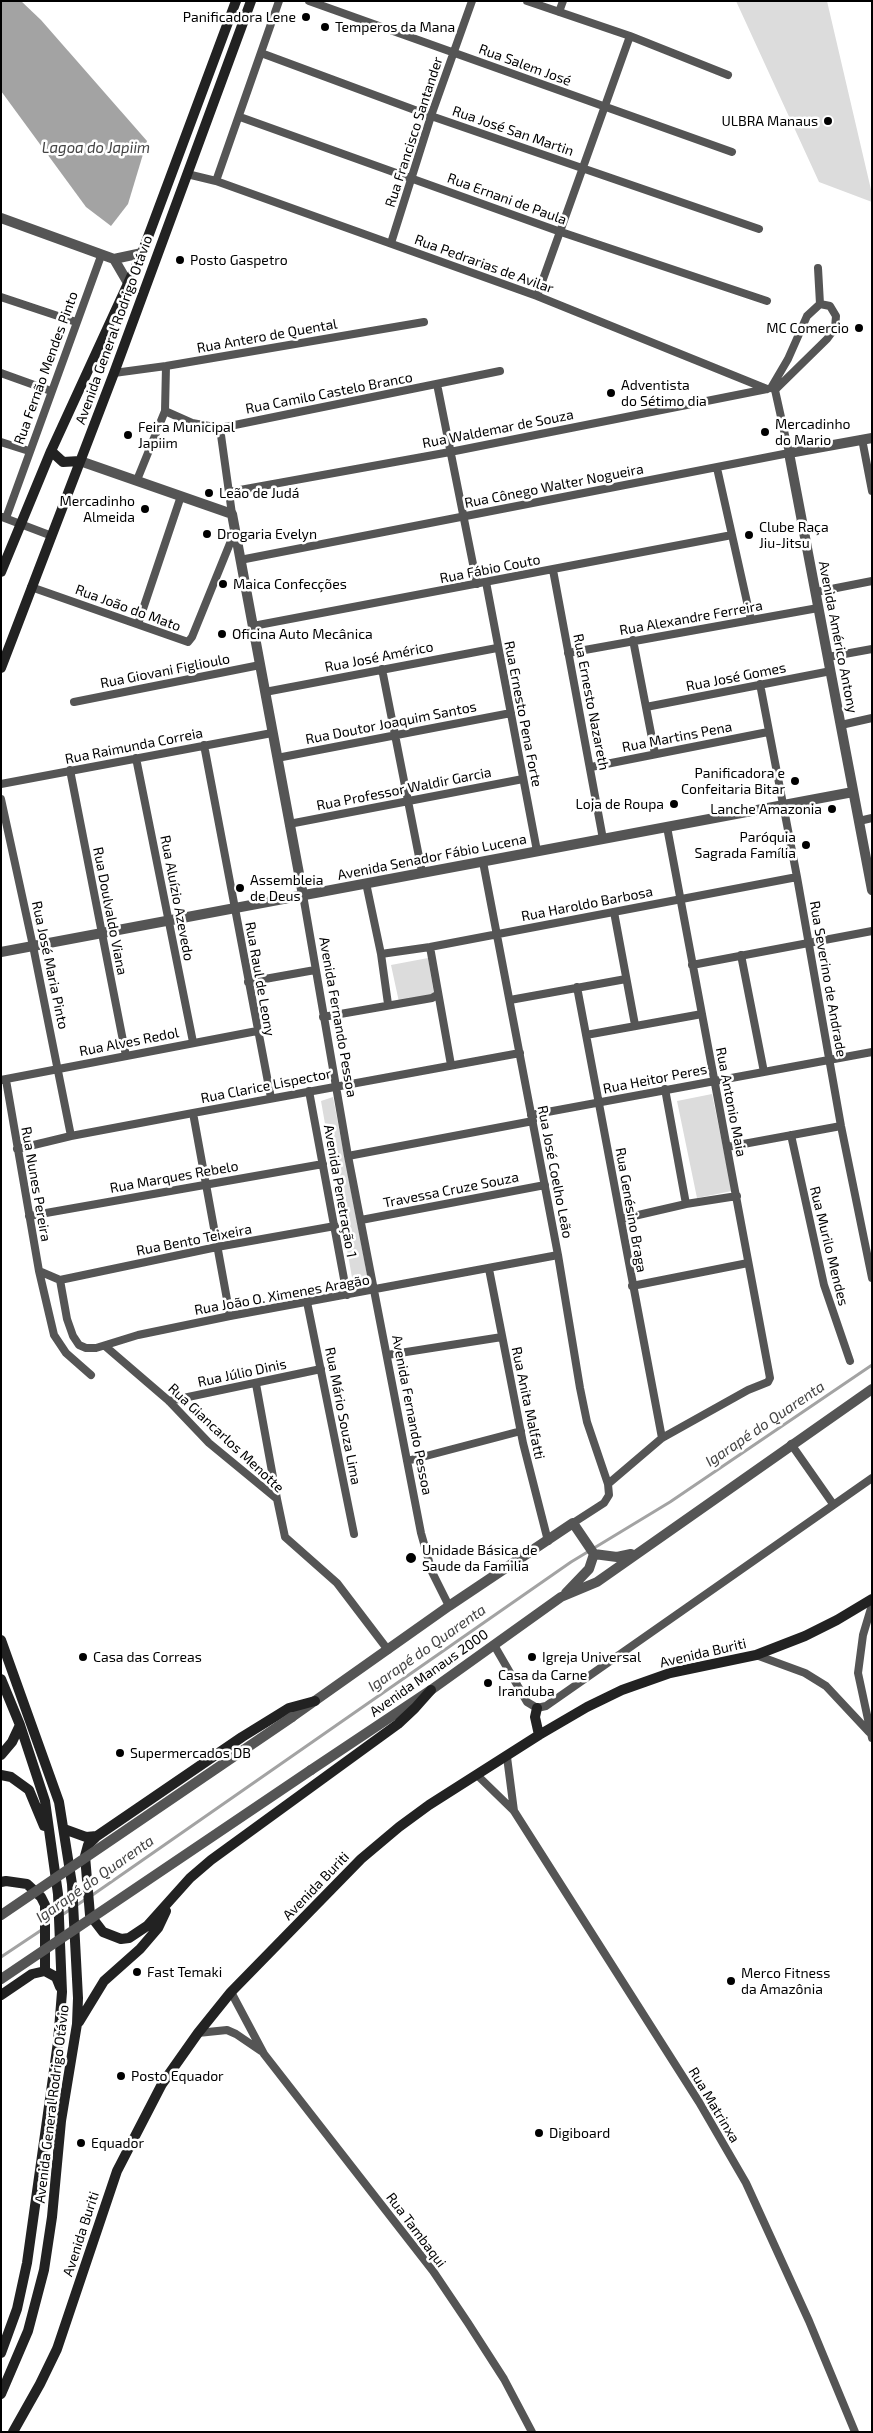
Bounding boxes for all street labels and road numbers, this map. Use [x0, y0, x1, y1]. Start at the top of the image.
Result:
street label: Rua Salem José [476, 40, 574, 90]
street label: Rua Francisco Santander [382, 55, 446, 209]
street label: Rua José San Martin [450, 102, 576, 160]
street label: Rua Ernani de Paula [445, 170, 569, 228]
street label: Rua Pedrarias de Avilar [412, 231, 556, 297]
street label: Avenida General Rodrigo Otávio [72, 233, 156, 427]
street label: Rua Fernão Mendes Pinto [10, 289, 82, 447]
street label: Rua Antero de Quental [195, 315, 339, 357]
street label: Rua Camilo Castelo Branco [244, 369, 414, 417]
street label: Rua Waldemar de Souza [421, 406, 575, 452]
street label: Rua Cônego Walter Nogueira [463, 460, 645, 512]
street label: Rua Fábio Couto [438, 551, 542, 587]
street label: Avenida Américo Antony [815, 559, 861, 715]
street label: Rua João do Mato [73, 581, 183, 635]
street label: Rua Alexandre Ferreira [618, 597, 764, 639]
street label: Rua Ernesto Nazareth [570, 632, 612, 772]
street label: Rua José Américo [323, 638, 435, 676]
street label: Rua Ernesto Pena Forte [501, 640, 545, 788]
street label: Rua Giovani Figlioulo [99, 650, 231, 692]
street label: Rua José Gomes [685, 659, 787, 695]
street label: Rua Doutor Joaquim Santos [304, 698, 478, 748]
street label: Rua Martins Pena [621, 718, 733, 756]
street label: Rua Raimunda Correia [64, 724, 204, 768]
street label: Rua Professor Waldir Garcia [315, 764, 493, 814]
street label: Avenida Senador Fábio Lucena [336, 830, 528, 884]
street label: Rua Aluízio Azevedo [157, 834, 197, 962]
street label: Rua Doulvaldo Viana [89, 845, 131, 977]
street label: Rua Haroldo Barbosa [520, 883, 654, 925]
street label: Rua José Maria Pinto [28, 899, 72, 1031]
street label: Rua Severino de Andrade [806, 900, 850, 1058]
street label: Rua Raul de Leony [242, 920, 278, 1038]
street label: Avenida Fernando Pessoa [316, 935, 360, 1099]
street label: Rua Alves Redol [78, 1024, 180, 1060]
street label: Rua Antonio Maia [712, 1046, 750, 1158]
street label: Rua Heitor Peres [602, 1061, 708, 1097]
street label: Rua Clarice Lispector [199, 1065, 333, 1107]
street label: Rua José Coelho Leão [534, 1104, 576, 1240]
street label: Avenida Penetração 1 [320, 1123, 360, 1259]
street label: Rua Nunes Pereira [18, 1125, 54, 1243]
street label: Rua Genésino Braga [612, 1146, 650, 1274]
street label: Rua Marques Rebelo [108, 1157, 240, 1197]
street label: Travessa Cruze Souza [382, 1169, 520, 1211]
street label: Rua Murilo Mendes [806, 1184, 852, 1308]
street label: Rua Bento Teixeira [135, 1221, 253, 1259]
street label: Rua João O. Ximenes Aragão [193, 1271, 371, 1319]
street label: Avenida Fernando Pessoa [388, 1334, 436, 1496]
street label: Rua Anita Malfatti [508, 1345, 548, 1461]
street label: Rua Mário Souza Lima [321, 1346, 365, 1486]
street label: Rua Júlio Dinis [196, 1355, 288, 1391]
street label: Rua Giancarlos Menotte [165, 1380, 287, 1496]
street label: Avenida Manaus 2000 [366, 1626, 492, 1720]
street label: Avenida Buriti [658, 1635, 748, 1671]
street label: Avenida Buriti [279, 1848, 353, 1924]
street label: Avenida General Rodrigo Otávio [31, 2004, 73, 2204]
street label: Rua Matrinxa [685, 2064, 743, 2146]
street label: Avenida Buriti [59, 2189, 103, 2279]
street label: Rua Tambaqui [382, 2189, 450, 2271]

